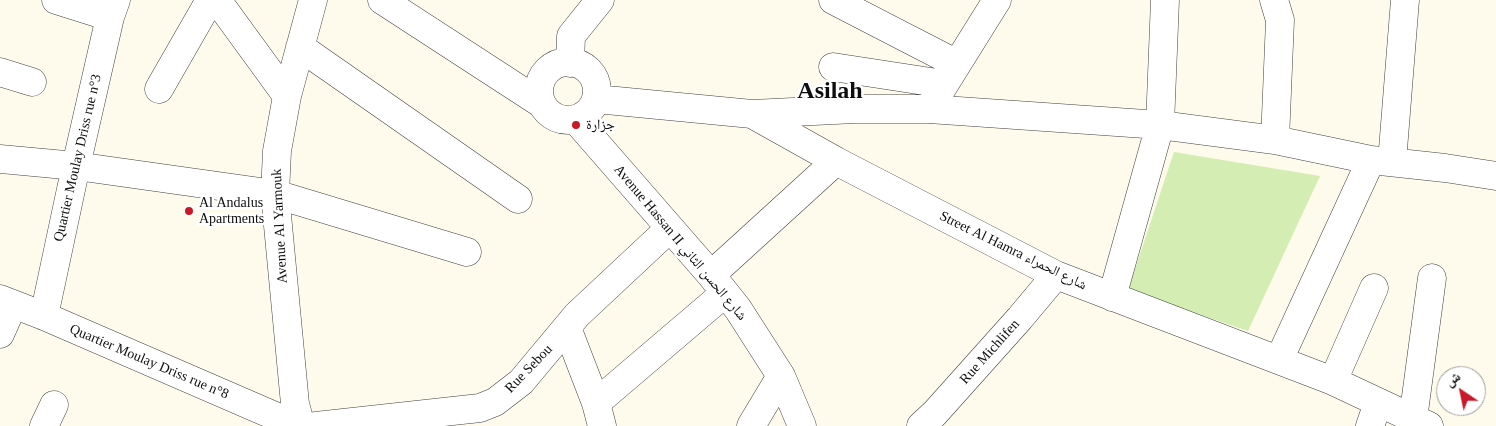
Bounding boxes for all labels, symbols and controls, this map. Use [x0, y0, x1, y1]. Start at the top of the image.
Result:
street label: Quartier Moulay Driss rue n°3 [51, 73, 105, 243]
district label: Asilah [797, 78, 863, 106]
place label: جزارة [586, 117, 615, 133]
marker: جزارة [570, 119, 582, 131]
street label: Avenue Hassan II شارع الحسن الثاني [610, 162, 750, 324]
street label: Avenue Al Yarmouk [269, 168, 291, 284]
place label: Al Andalus Apartments [199, 195, 264, 228]
marker: Al Andalus Apartments [183, 205, 195, 217]
street label: Street Al Hamra شارع الحمراء [937, 208, 1089, 294]
street label: Rue Michlifen [957, 316, 1023, 388]
street label: Quartier Moulay Driss rue n°8 [67, 321, 231, 403]
street label: Rue Sebou [502, 341, 556, 397]
north arrow [1436, 366, 1486, 416]
text: ش [1443, 369, 1463, 389]

